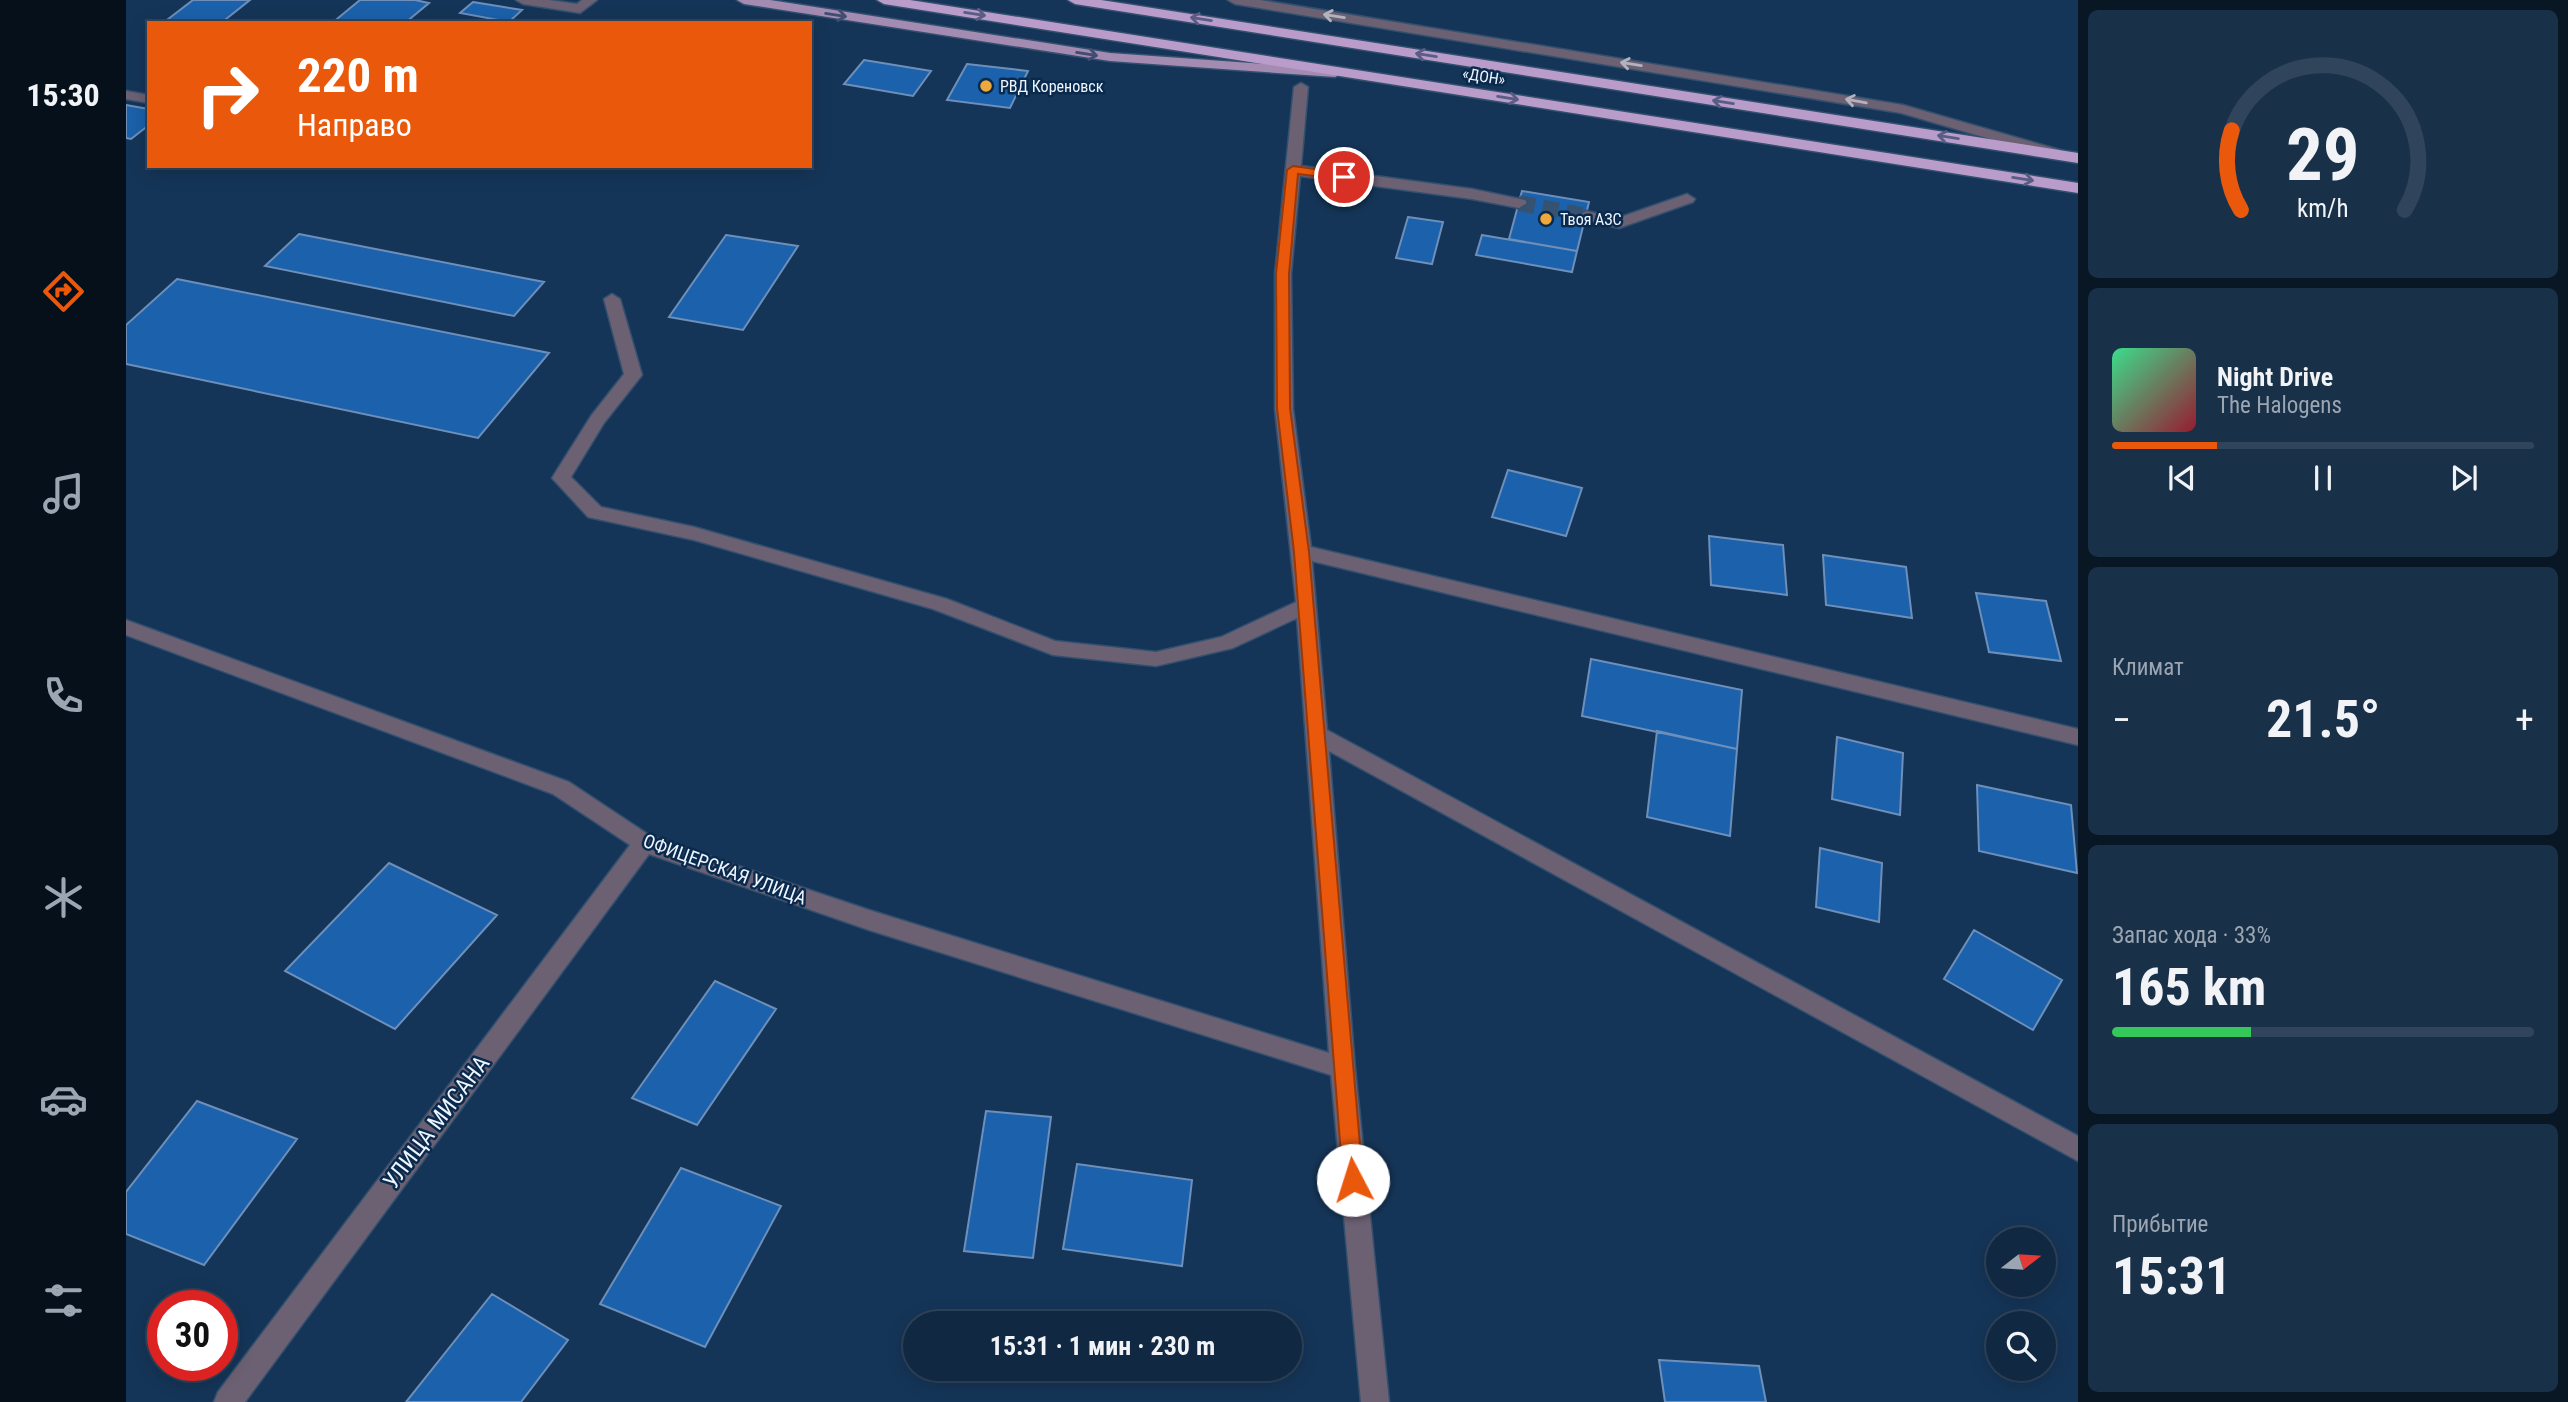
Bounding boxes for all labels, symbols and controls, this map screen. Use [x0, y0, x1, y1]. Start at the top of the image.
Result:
one-way arrow [824, 8, 847, 21]
one-way arrow [964, 8, 986, 21]
one-way arrow [1323, 9, 1346, 22]
one-way arrow [1190, 12, 1213, 25]
text: 220 m [297, 47, 419, 104]
one-way arrow [1075, 48, 1098, 61]
one-way arrow [1415, 48, 1438, 61]
icon: right [182, 49, 273, 140]
one-way arrow [1621, 57, 1643, 70]
street label: «ДОН» [1461, 64, 1507, 89]
text: 15:30 [26, 76, 100, 114]
place label: РВД Кореновск [1000, 77, 1104, 96]
marker: РВД Кореновск [978, 78, 994, 94]
one-way arrow [1496, 91, 1519, 104]
one-way arrow [1845, 94, 1868, 107]
one-way arrow [1712, 95, 1735, 108]
text: Направо [297, 106, 412, 144]
text: 29 [2286, 113, 2360, 199]
one-way arrow [1937, 130, 1960, 143]
pin [1314, 147, 1374, 207]
icon: arrive [1325, 158, 1363, 196]
one-way arrow [2011, 173, 2034, 186]
text: km/h [2297, 194, 2349, 223]
place label: Твоя АЗС [1560, 210, 1622, 229]
marker: Твоя АЗС [1538, 211, 1554, 227]
icon: directions [39, 267, 88, 316]
text: Night Drive [2217, 362, 2333, 392]
text: The Halogens [2217, 392, 2342, 419]
icon: previous [2163, 459, 2201, 497]
icon: pause [2304, 459, 2342, 497]
icon: next [2445, 459, 2483, 497]
icon: music [39, 469, 88, 518]
text: Климат [2112, 654, 2184, 681]
icon: phone [39, 671, 88, 720]
text: 21.5° [2266, 689, 2380, 750]
text: − [2112, 698, 2131, 742]
text: + [2515, 698, 2534, 742]
street label: ОФИЦЕРСКАЯ УЛИЦА [640, 829, 810, 910]
icon: climate [39, 873, 88, 922]
text: Запас хода · 33% [2112, 922, 2271, 949]
text: 165 km [2112, 957, 2266, 1018]
street label: УЛИЦА МИСАНА [378, 1050, 495, 1194]
icon: car [39, 1075, 88, 1124]
position arrow [1316, 1143, 1390, 1217]
text: Прибытие [2112, 1211, 2208, 1238]
north arrow [1986, 1227, 2056, 1297]
map controls [1986, 1227, 2056, 1381]
text: 15:31 [2112, 1246, 2231, 1307]
icon: filters [39, 1276, 88, 1325]
speed limit sign: 30 [147, 1290, 238, 1381]
button: search [1986, 1311, 2056, 1381]
text: 15:31 · 1 мин · 230 m [990, 1331, 1215, 1361]

